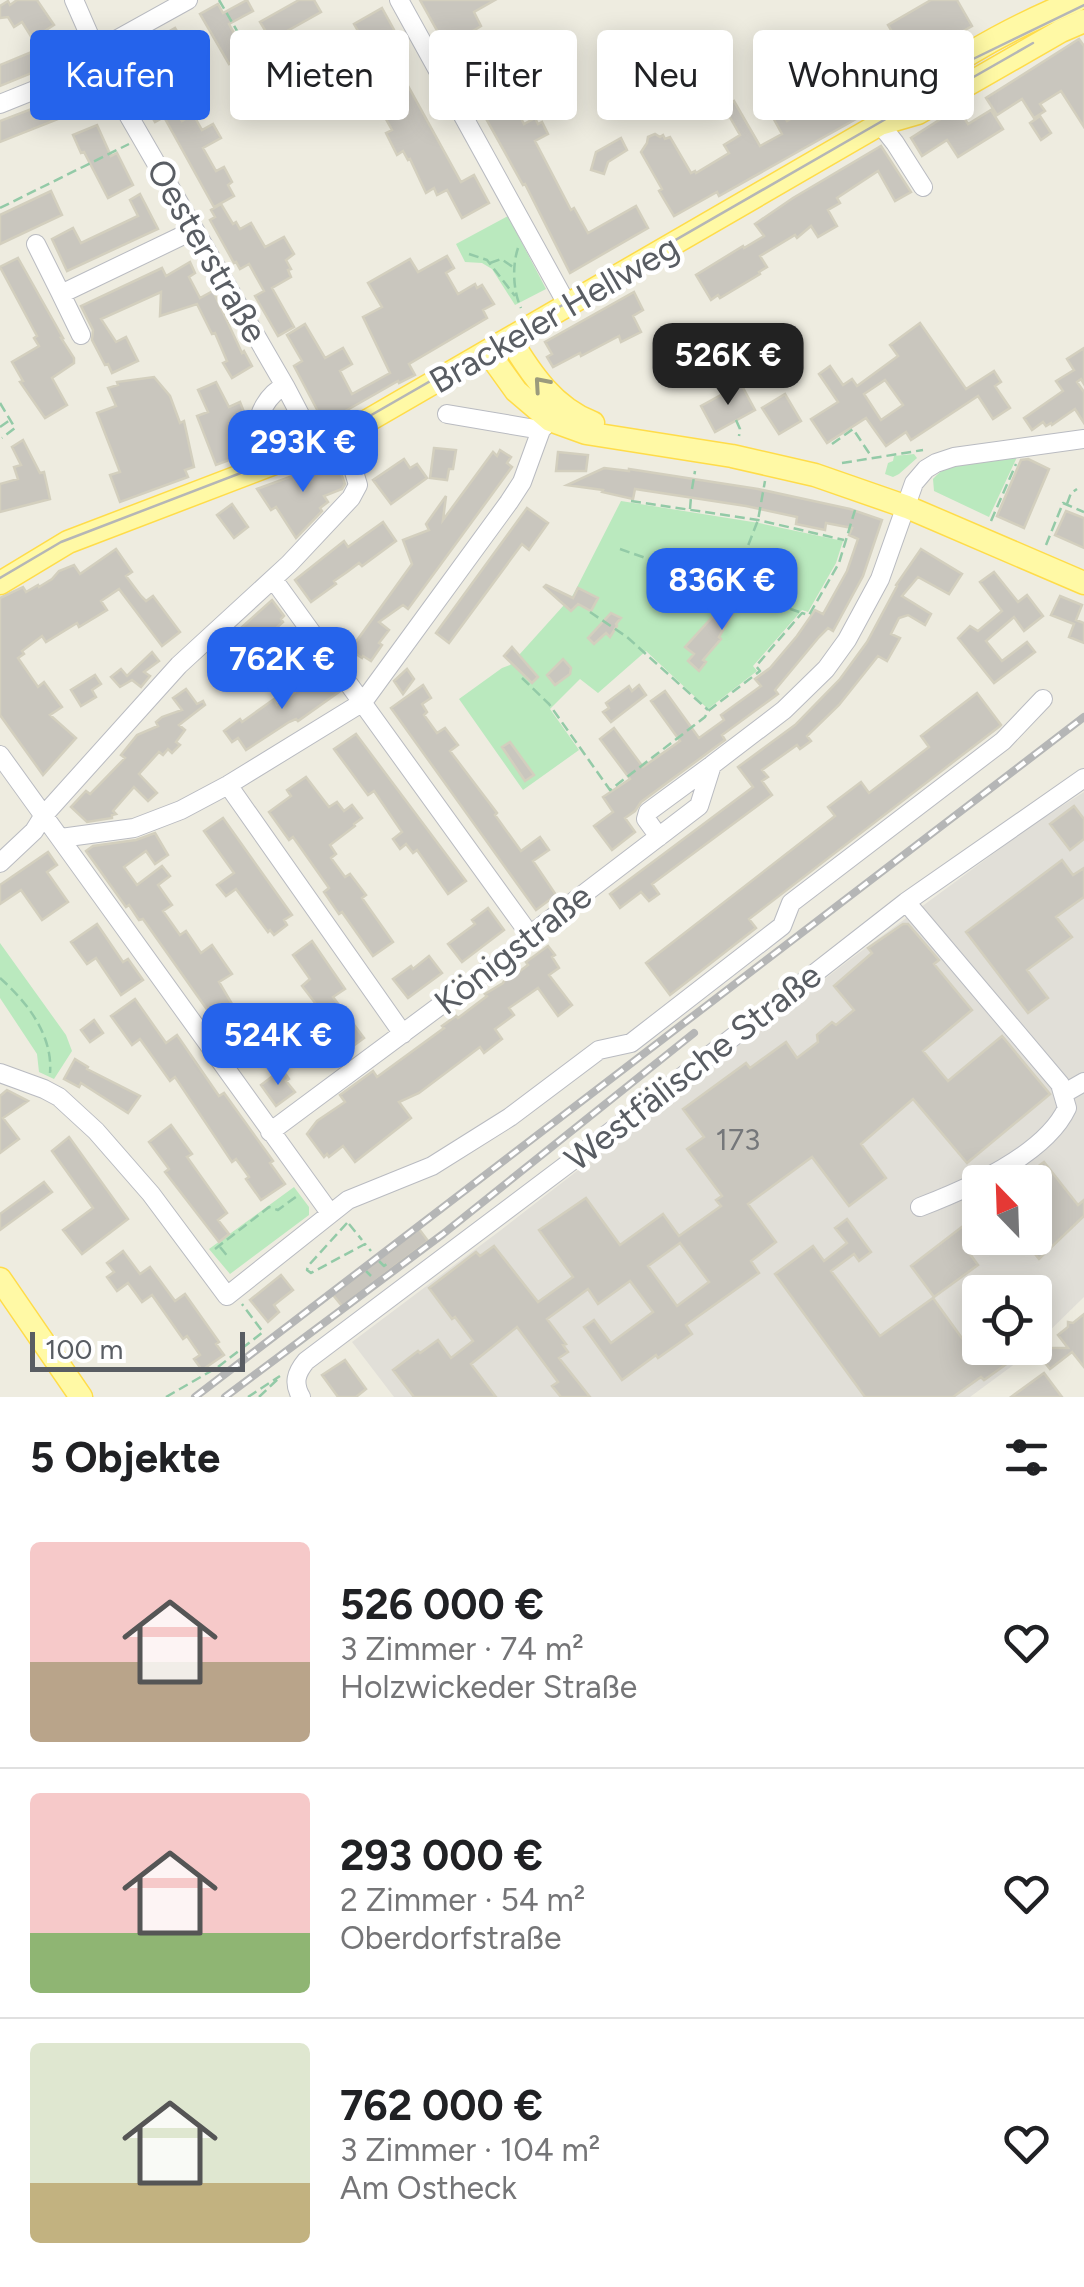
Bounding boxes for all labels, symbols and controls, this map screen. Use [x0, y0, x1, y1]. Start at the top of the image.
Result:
chip: Kaufen [30, 30, 210, 120]
chip: Mieten [230, 30, 409, 120]
chip: Filter [429, 30, 577, 120]
chip: Neu [597, 30, 733, 120]
chip: Wohnung [753, 30, 974, 120]
street label: Oesterstraße [138, 152, 276, 350]
street label: Brackeler Hellweg [422, 226, 686, 402]
pin: 526K € [647, 323, 809, 408]
text: 526K € [675, 336, 781, 374]
one-way arrow [535, 377, 553, 395]
pin: 293K € [222, 410, 384, 495]
text: 293K € [250, 423, 356, 461]
pin: 836K € [641, 548, 803, 633]
text: 836K € [668, 561, 776, 599]
pin: 762K € [201, 627, 363, 712]
text: 762K € [229, 640, 335, 678]
street label: Königstraße [426, 875, 600, 1023]
street label: Westfälische Straße [557, 954, 829, 1180]
pin: 524K € [197, 1003, 359, 1088]
text: 524K € [224, 1016, 332, 1054]
house number: 173 [716, 1121, 760, 1158]
north arrow [962, 1165, 1052, 1255]
map controls [962, 1165, 1052, 1365]
button: locate [962, 1275, 1052, 1365]
scale bar [30, 1327, 245, 1372]
text: 100 m [45, 1332, 123, 1366]
icon: filters [999, 1430, 1054, 1485]
text: 5 Objekte [30, 1432, 220, 1483]
text: 526 000 € [340, 1579, 544, 1630]
icon: home [110, 1582, 230, 1702]
icon: heart [999, 1615, 1054, 1670]
text: 3 Zimmer · 74 m² [340, 1630, 584, 1668]
text: Holzwickeder Straße [340, 1668, 637, 1706]
text: 293 000 € [340, 1830, 543, 1881]
icon: home [110, 1833, 230, 1953]
icon: heart [999, 1866, 1054, 1921]
text: 2 Zimmer · 54 m² [340, 1881, 585, 1919]
text: Oberdorfstraße [340, 1919, 561, 1957]
text: 762 000 € [340, 2080, 543, 2131]
icon: home [110, 2083, 230, 2203]
icon: heart [999, 2116, 1054, 2171]
text: 3 Zimmer · 104 m² [340, 2131, 600, 2169]
text: Am Ostheck [340, 2169, 517, 2207]

